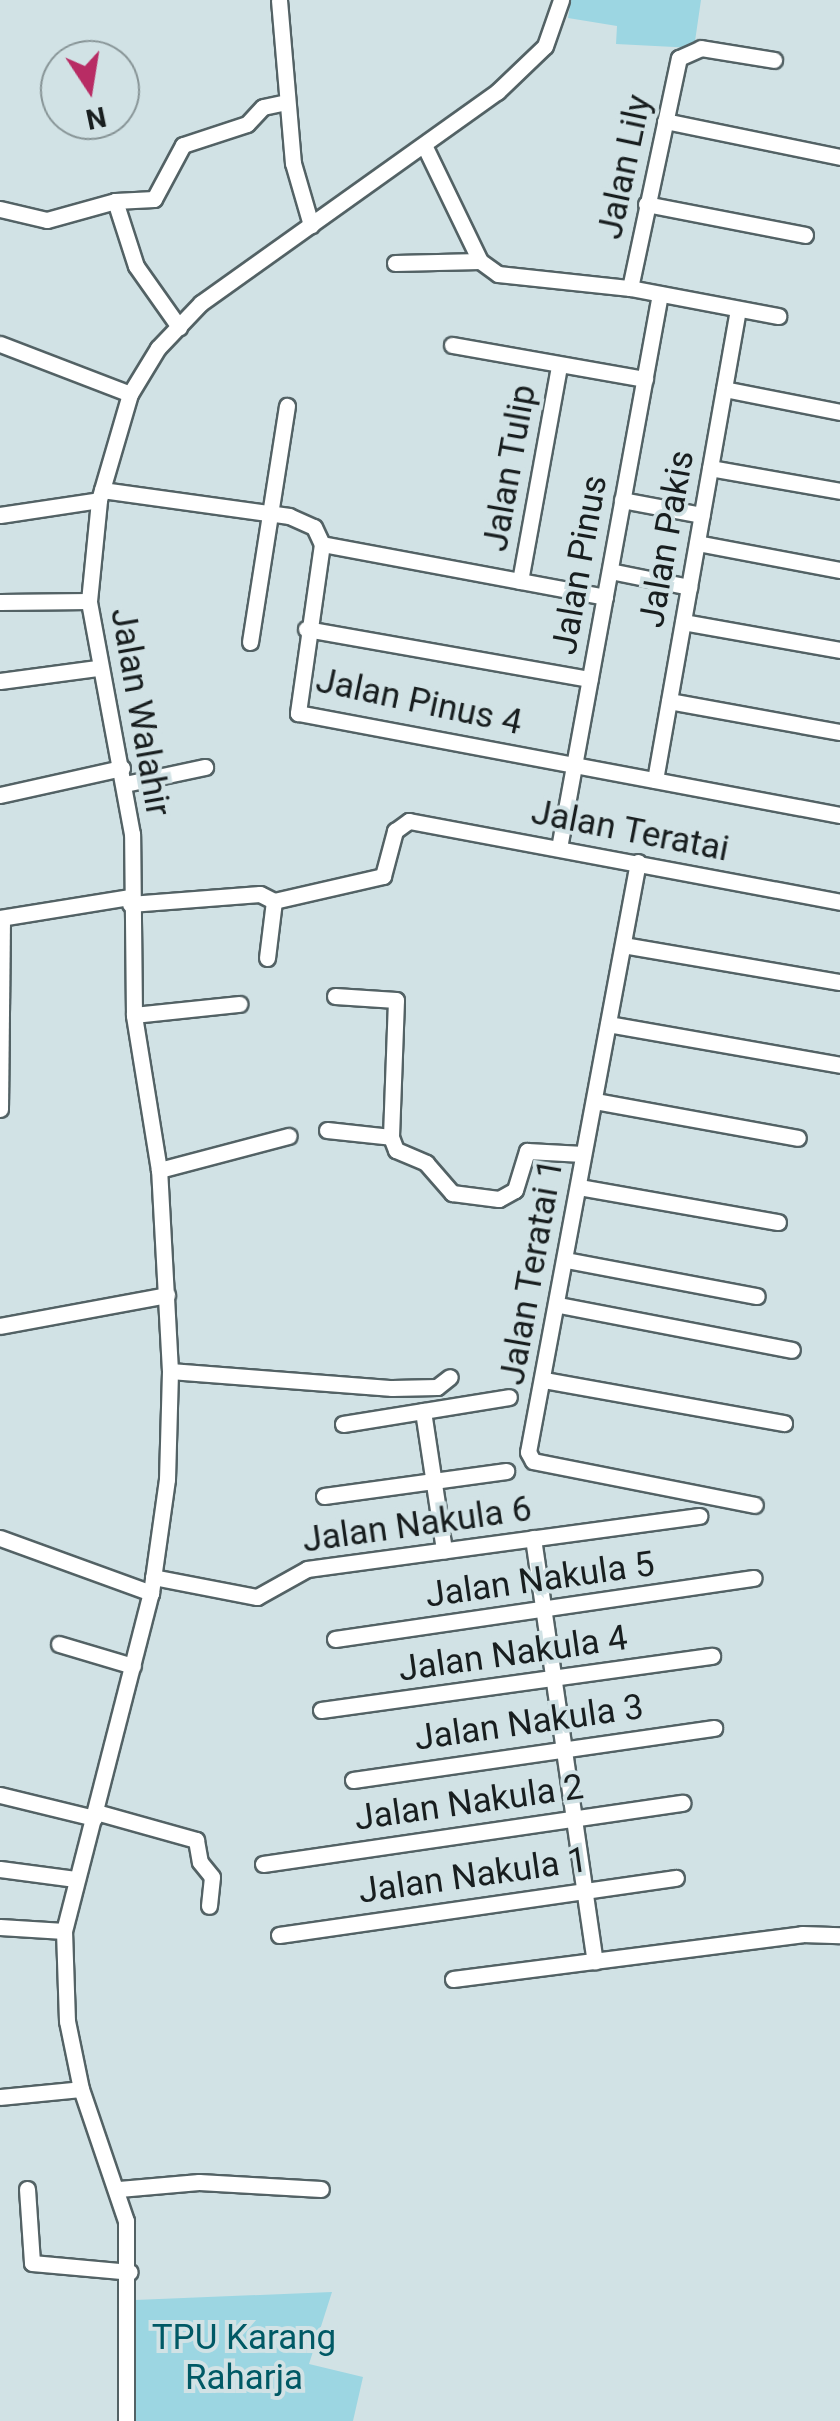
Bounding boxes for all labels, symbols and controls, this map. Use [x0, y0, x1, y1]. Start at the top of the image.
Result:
north arrow [40, 40, 140, 140]
street label: Jalan Lily [589, 91, 661, 243]
text: N [83, 100, 109, 136]
street label: Jalan Tulip [475, 381, 545, 555]
street label: Jalan Pakis [631, 447, 703, 631]
street label: Jalan Pinus [544, 472, 616, 658]
street label: Jalan Walahir [101, 605, 179, 819]
street label: Jalan Pinus 4 [312, 660, 526, 744]
street label: Jalan Teratai [527, 791, 733, 871]
street label: Jalan Teratai 1 [491, 1155, 573, 1389]
street label: Jalan Nakula 6 [300, 1488, 534, 1562]
street label: Jalan Nakula 5 [423, 1543, 657, 1617]
street label: Jalan Nakula 4 [396, 1617, 630, 1691]
street label: Jalan Nakula 3 [412, 1686, 646, 1760]
street label: Jalan Nakula 2 [352, 1766, 586, 1840]
street label: Jalan Nakula 1 [356, 1839, 590, 1913]
park label: TPU Karang Raharja [152, 2317, 336, 2399]

